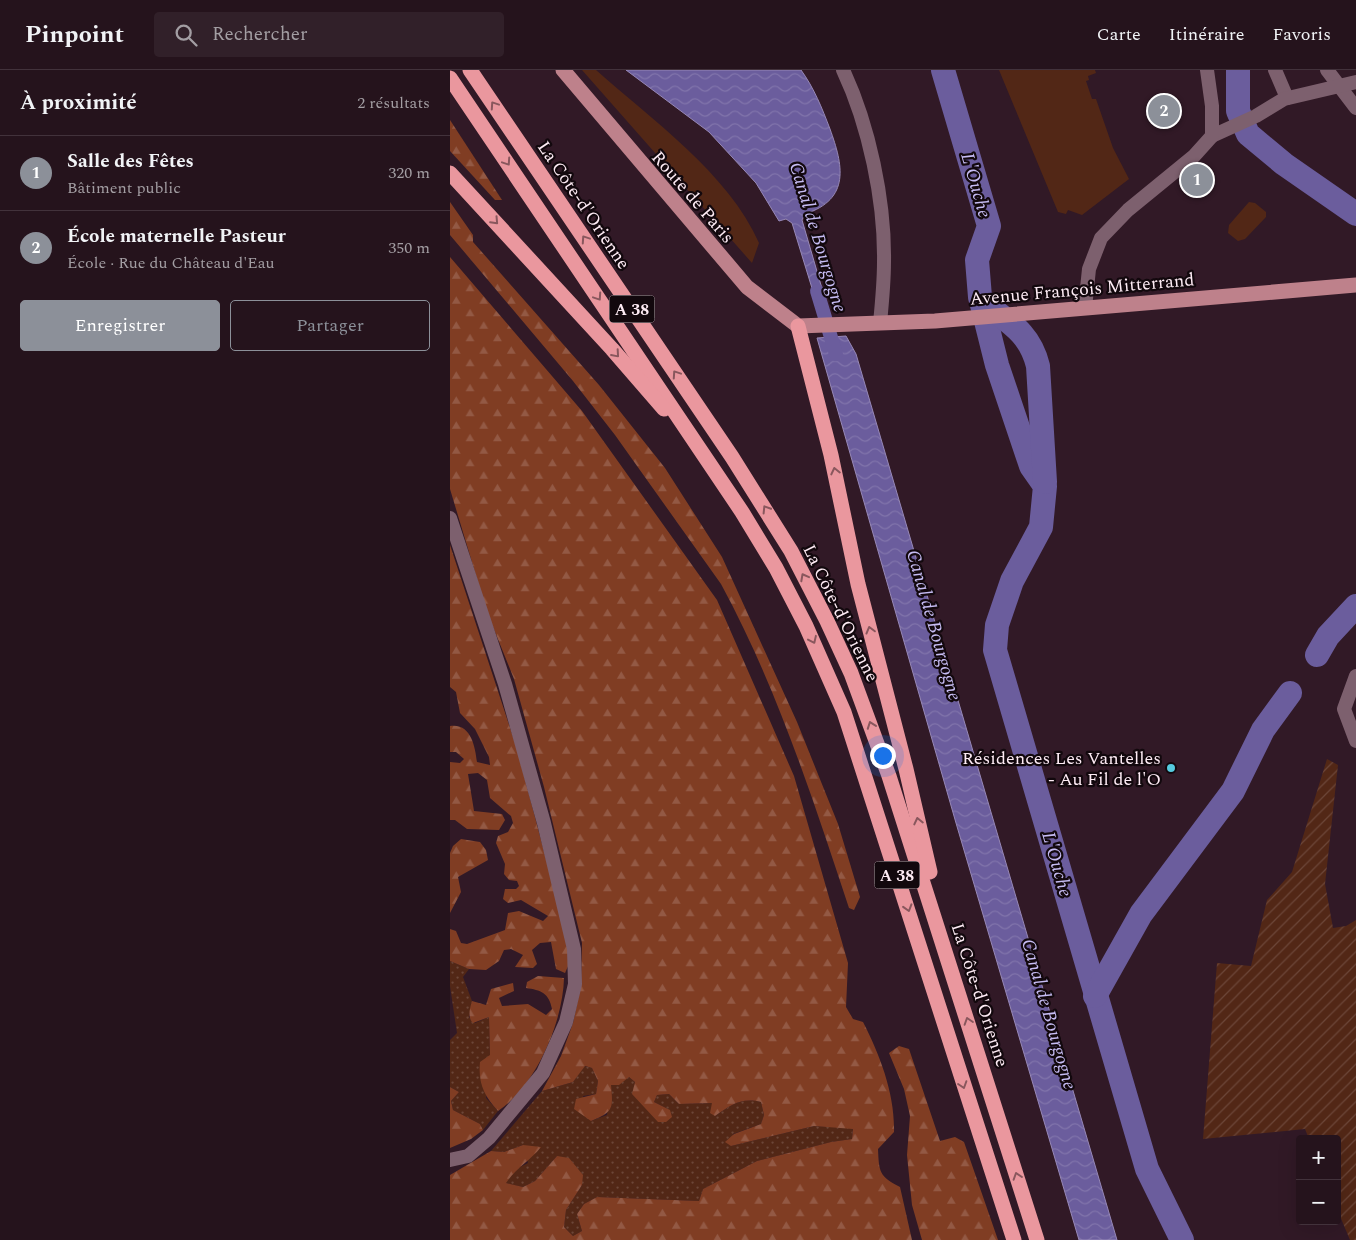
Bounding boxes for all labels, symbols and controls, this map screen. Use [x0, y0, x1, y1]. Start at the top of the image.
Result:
search box [154, 12, 504, 57]
text: Pinpoint [25, 17, 124, 53]
text: Rechercher [212, 20, 308, 49]
icon: search [172, 21, 200, 49]
text: Carte [1097, 21, 1141, 48]
text: Itinéraire [1169, 21, 1245, 48]
text: Favoris [1273, 21, 1331, 48]
text: À proximité [20, 87, 137, 119]
text: 2 résultats [357, 91, 430, 115]
pin: 2 [1148, 92, 1180, 130]
one-way arrow [491, 101, 500, 110]
street label: La Côte-d'Orienne [530, 136, 637, 275]
street label: Route de Paris [645, 145, 741, 250]
text: Salle des Fêtes [67, 147, 194, 176]
water label: L'Ouche [952, 149, 999, 221]
one-way arrow [501, 156, 510, 166]
water label: Canal de Bourgogne [781, 159, 854, 316]
text: 1 [32, 161, 40, 185]
text: 320 m [388, 161, 430, 185]
pin: 1 [1181, 161, 1213, 199]
text: Bâtiment public [67, 176, 181, 200]
one-way arrow [489, 216, 498, 225]
text: École maternelle Pasteur [67, 222, 286, 251]
text: 2 [32, 236, 40, 260]
text: 350 m [388, 236, 430, 260]
one-way arrow [582, 236, 591, 245]
text: École · Rue du Château d'Eau [67, 251, 275, 275]
street label: Avenue François Mitterrand [969, 266, 1196, 313]
one-way arrow [592, 291, 601, 300]
road number: A 38 [610, 295, 654, 322]
button: Enregistrer [20, 300, 220, 351]
button: Partager [230, 300, 430, 351]
one-way arrow [611, 348, 619, 357]
one-way arrow [673, 370, 682, 380]
one-way arrow [830, 466, 841, 475]
one-way arrow [762, 506, 772, 515]
street label: La Côte-d'Orienne [796, 540, 886, 687]
water label: Canal de Bourgogne [898, 546, 969, 704]
one-way arrow [801, 574, 811, 583]
one-way arrow [865, 625, 876, 634]
one-way arrow [807, 635, 817, 644]
one-way arrow [867, 722, 877, 730]
your location [870, 743, 896, 769]
place label: Résidences Les Vantelles - Au Fil de l'O [962, 745, 1161, 793]
marker: Résidences Les Vantelles - Au Fil de l'O [1165, 762, 1177, 774]
one-way arrow [913, 817, 924, 826]
water label: L'Ouche [1033, 828, 1080, 900]
road number: A 38 [874, 862, 920, 888]
one-way arrow [902, 903, 912, 912]
street label: La Côte-d'Orienne [944, 920, 1016, 1071]
water label: Canal de Bourgogne [1013, 935, 1084, 1093]
one-way arrow [964, 1017, 974, 1026]
one-way arrow [958, 1080, 968, 1089]
map controls [1296, 1135, 1341, 1225]
button: + [1296, 1135, 1341, 1180]
one-way arrow [1013, 1172, 1023, 1181]
button: − [1296, 1180, 1341, 1225]

